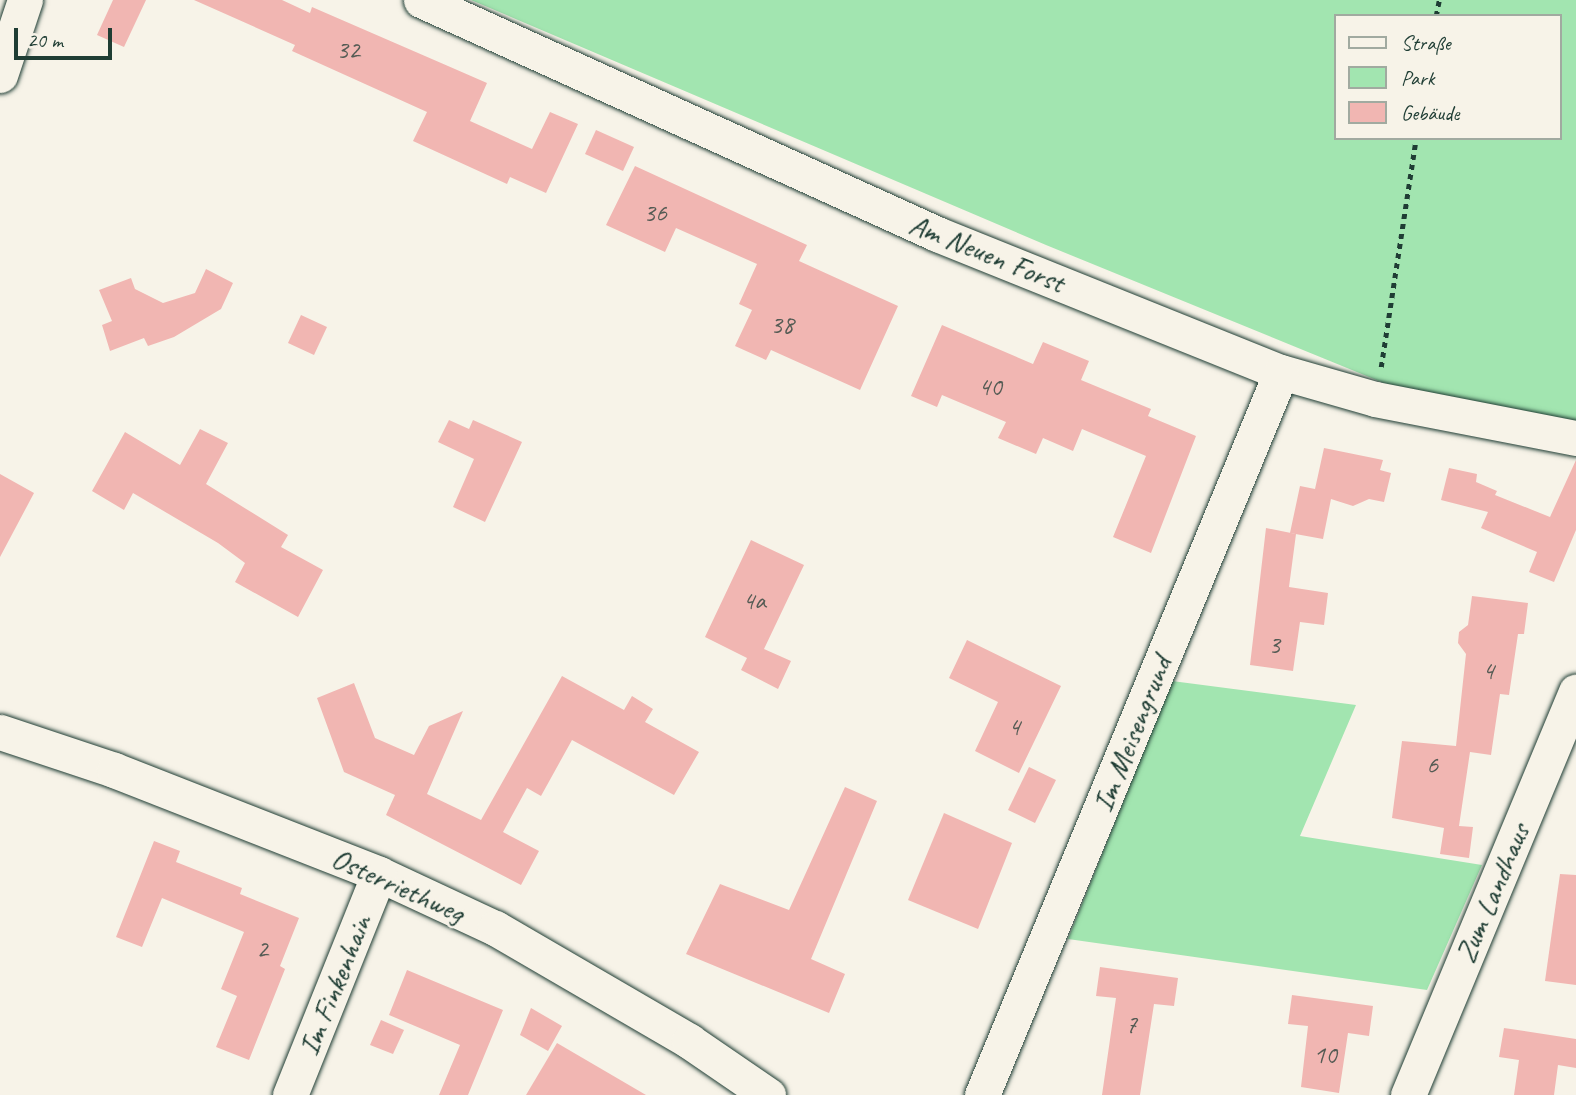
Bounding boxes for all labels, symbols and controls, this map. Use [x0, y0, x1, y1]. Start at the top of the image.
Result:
scale bar [18, 14, 116, 58]
legend [1334, 14, 1562, 140]
text: 20 m [27, 27, 63, 53]
text: Straße [1401, 30, 1451, 56]
house number: 32 [336, 34, 360, 66]
text: Park [1401, 65, 1434, 91]
text: Gebäude [1401, 100, 1459, 126]
house number: 36 [643, 197, 667, 229]
street label: Am Neuen Forst [905, 206, 1069, 300]
house number: 38 [770, 309, 794, 341]
house number: 40 [978, 371, 1002, 403]
house number: 4a [742, 585, 766, 617]
house number: 3 [1268, 629, 1280, 661]
street label: Im Meisengrund [1085, 651, 1179, 817]
house number: 4 [1482, 655, 1494, 687]
house number: 4 [1008, 711, 1020, 743]
house number: 6 [1426, 749, 1438, 781]
street label: Zum Landhaus [1447, 818, 1537, 968]
street label: Osterriethweg [326, 840, 470, 930]
street label: Im Finkenhain [290, 909, 380, 1061]
house number: 2 [256, 933, 268, 965]
house number: 7 [1125, 1009, 1137, 1041]
house number: 10 [1313, 1039, 1337, 1071]

